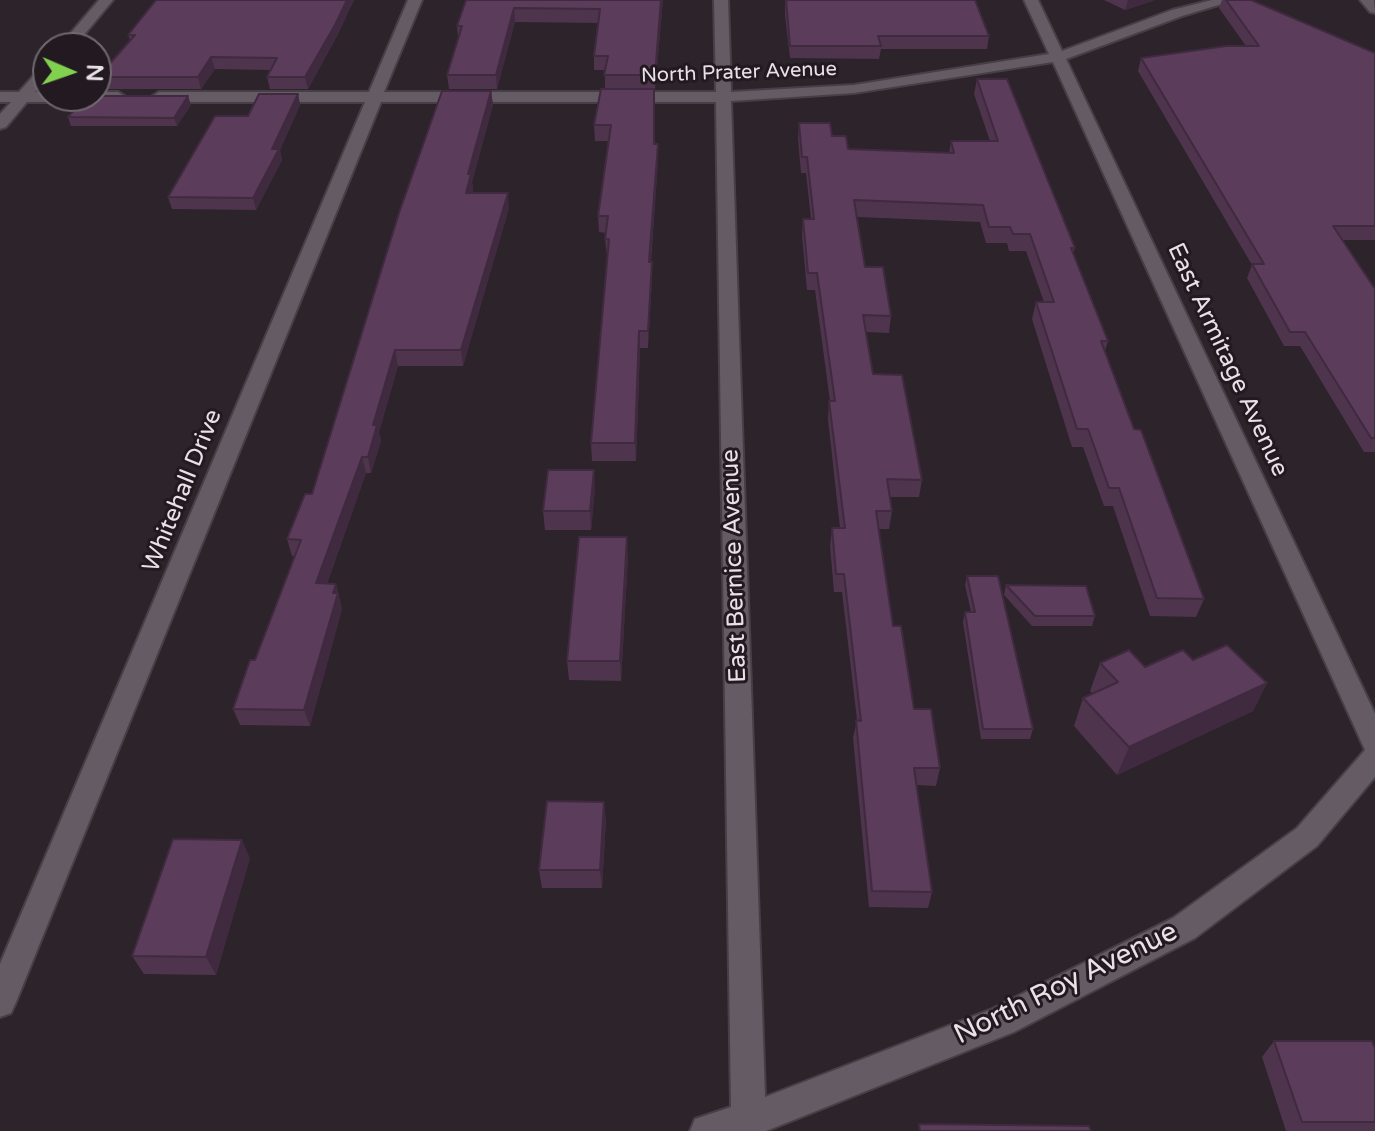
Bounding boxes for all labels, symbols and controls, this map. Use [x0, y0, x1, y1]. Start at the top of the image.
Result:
north arrow [32, 32, 112, 112]
street label: North Prater Avenue [641, 58, 837, 88]
text: N [81, 63, 107, 82]
street label: East Armitage Avenue [1160, 239, 1294, 481]
street label: Whitehall Drive [137, 405, 229, 577]
street label: East Bernice Avenue [717, 449, 753, 683]
street label: North Roy Avenue [949, 915, 1183, 1053]

